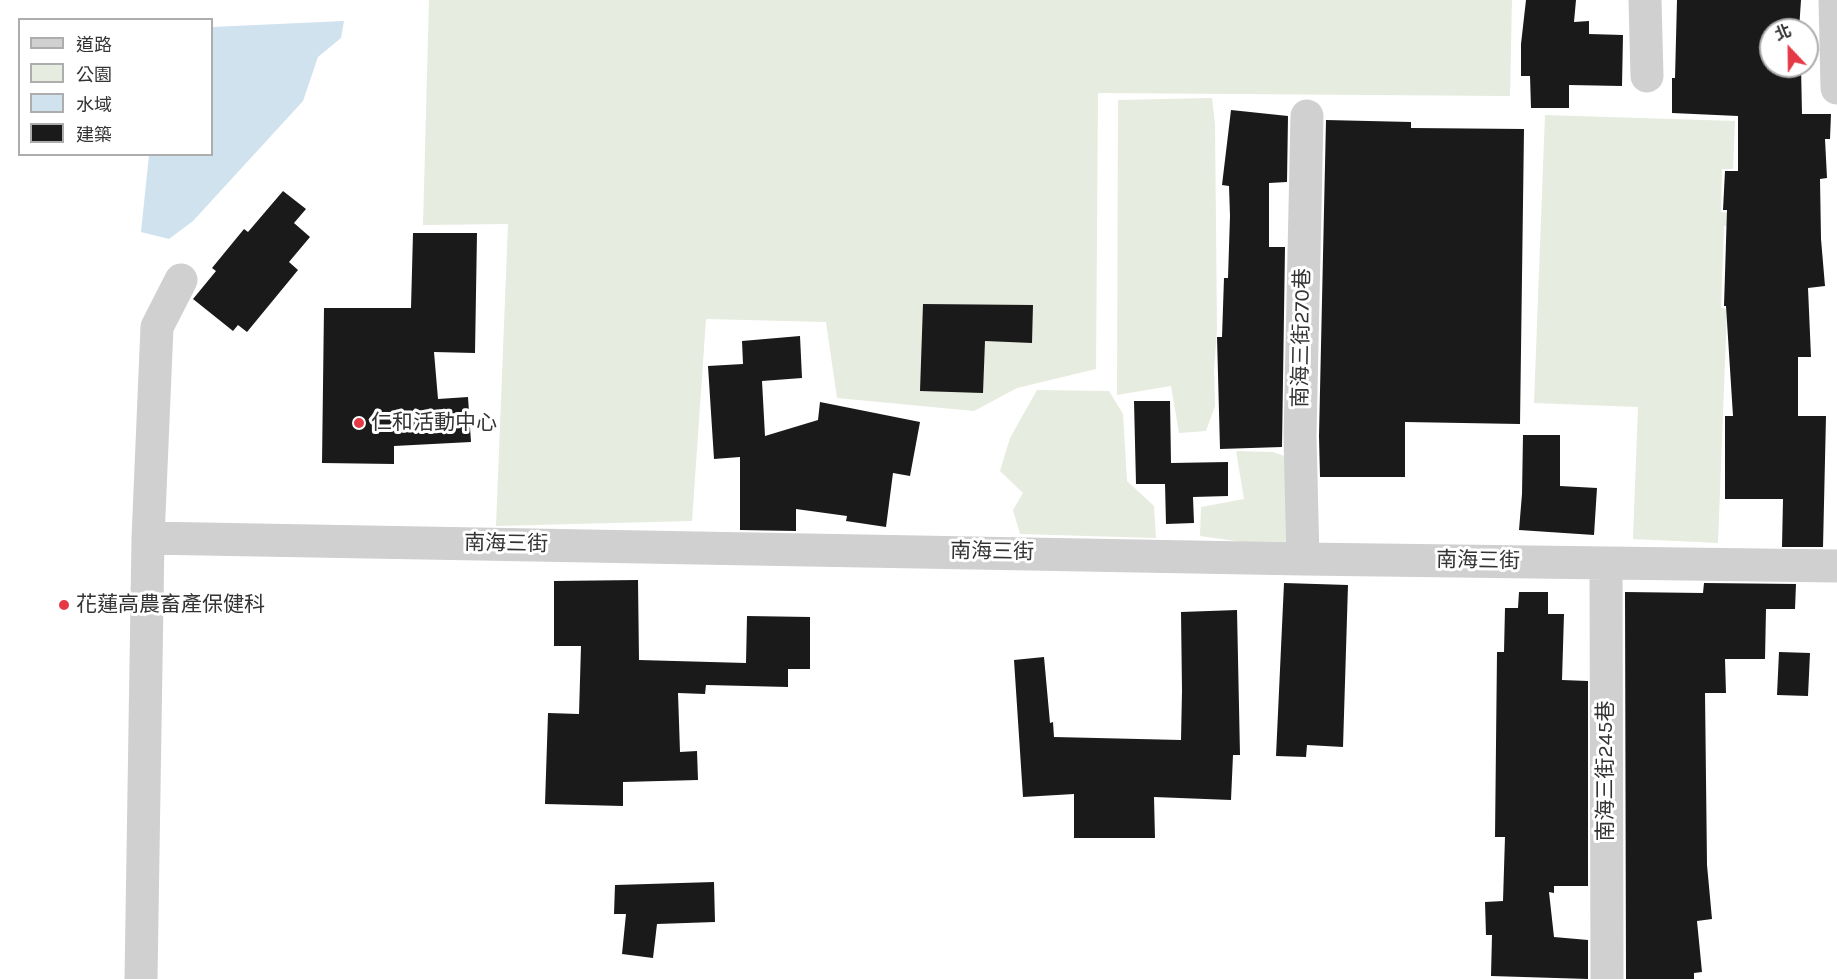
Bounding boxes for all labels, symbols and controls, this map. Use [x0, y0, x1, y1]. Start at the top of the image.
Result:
legend [18, 18, 213, 156]
north arrow [1759, 18, 1819, 78]
text: 北 [1772, 21, 1794, 45]
text: 道路 [76, 34, 112, 56]
text: 公園 [76, 64, 112, 86]
text: 水域 [76, 94, 112, 116]
text: 建築 [76, 124, 112, 146]
street label: 南海三街270巷 [1288, 268, 1316, 408]
place label: 仁和活動中心 [371, 410, 497, 436]
marker: 仁和活動中心 [352, 416, 366, 430]
street label: 南海三街 [464, 531, 548, 557]
street label: 南海三街 [950, 539, 1034, 565]
street label: 南海三街 [1436, 548, 1520, 574]
place label: 花蓮高農畜產保健科 [76, 592, 265, 618]
marker: 花蓮高農畜產保健科 [57, 598, 71, 612]
street label: 南海三街245巷 [1593, 701, 1619, 841]

